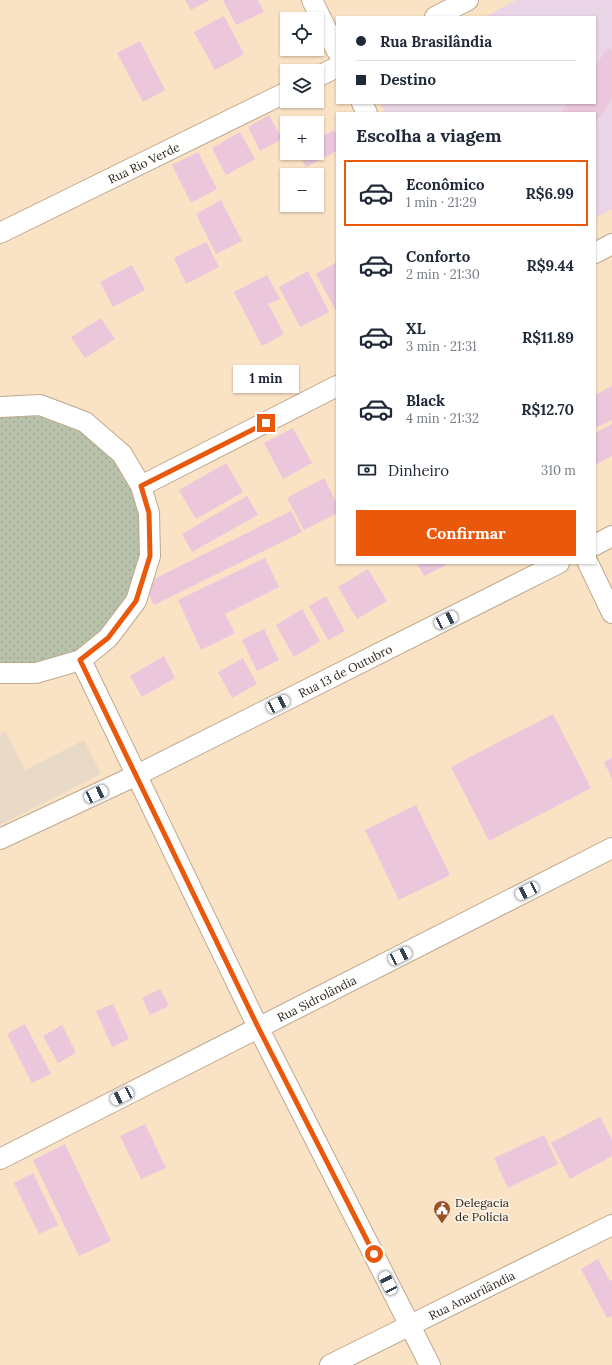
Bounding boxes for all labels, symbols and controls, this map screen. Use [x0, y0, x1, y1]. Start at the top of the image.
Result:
map controls [280, 12, 324, 212]
button: locate [280, 12, 324, 56]
text: Rua Brasilândia [380, 32, 492, 51]
button: layers [280, 64, 324, 108]
text: Destino [380, 70, 436, 89]
button: + [280, 116, 324, 160]
text: Escolha a viagem [356, 124, 502, 147]
street label: Rua Rio Verde [105, 138, 182, 186]
button: − [280, 168, 324, 212]
icon: car [358, 175, 394, 211]
text: Econômico [406, 175, 485, 194]
text: R$6.99 [525, 184, 574, 203]
text: 1 min · 21:29 [406, 194, 477, 211]
icon: car [358, 247, 394, 283]
text: Conforto [406, 247, 470, 266]
text: R$9.44 [526, 256, 574, 275]
text: 2 min · 21:30 [406, 266, 480, 283]
icon: car [358, 319, 394, 355]
text: XL [406, 319, 426, 338]
text: R$11.89 [522, 328, 574, 347]
text: 3 min · 21:31 [406, 338, 477, 355]
callout: 1 min [233, 365, 299, 393]
text: 1 min [249, 370, 283, 387]
icon: car [358, 391, 394, 427]
text: Black [406, 391, 445, 410]
text: R$12.70 [521, 400, 574, 419]
text: 4 min · 21:32 [406, 410, 479, 427]
route end [257, 414, 275, 432]
icon: cash [356, 459, 378, 481]
text: Dinheiro [388, 461, 449, 480]
text: 310 m [541, 462, 576, 479]
button: Confirmar [356, 510, 576, 556]
car [433, 609, 459, 631]
street label: Rua 13 de Outubro [296, 641, 394, 700]
car [265, 693, 291, 715]
car [83, 783, 109, 805]
car [514, 880, 540, 902]
car [387, 945, 413, 967]
street label: Rua Sidrolândia [274, 972, 359, 1025]
car [109, 1085, 135, 1107]
place label: Delegacia de Polícia [455, 1195, 509, 1224]
public building icon: Delegacia de Polícia [432, 1199, 452, 1224]
route start [365, 1245, 383, 1263]
street label: Rua Anaurilândia [426, 1267, 517, 1322]
car [377, 1270, 399, 1296]

